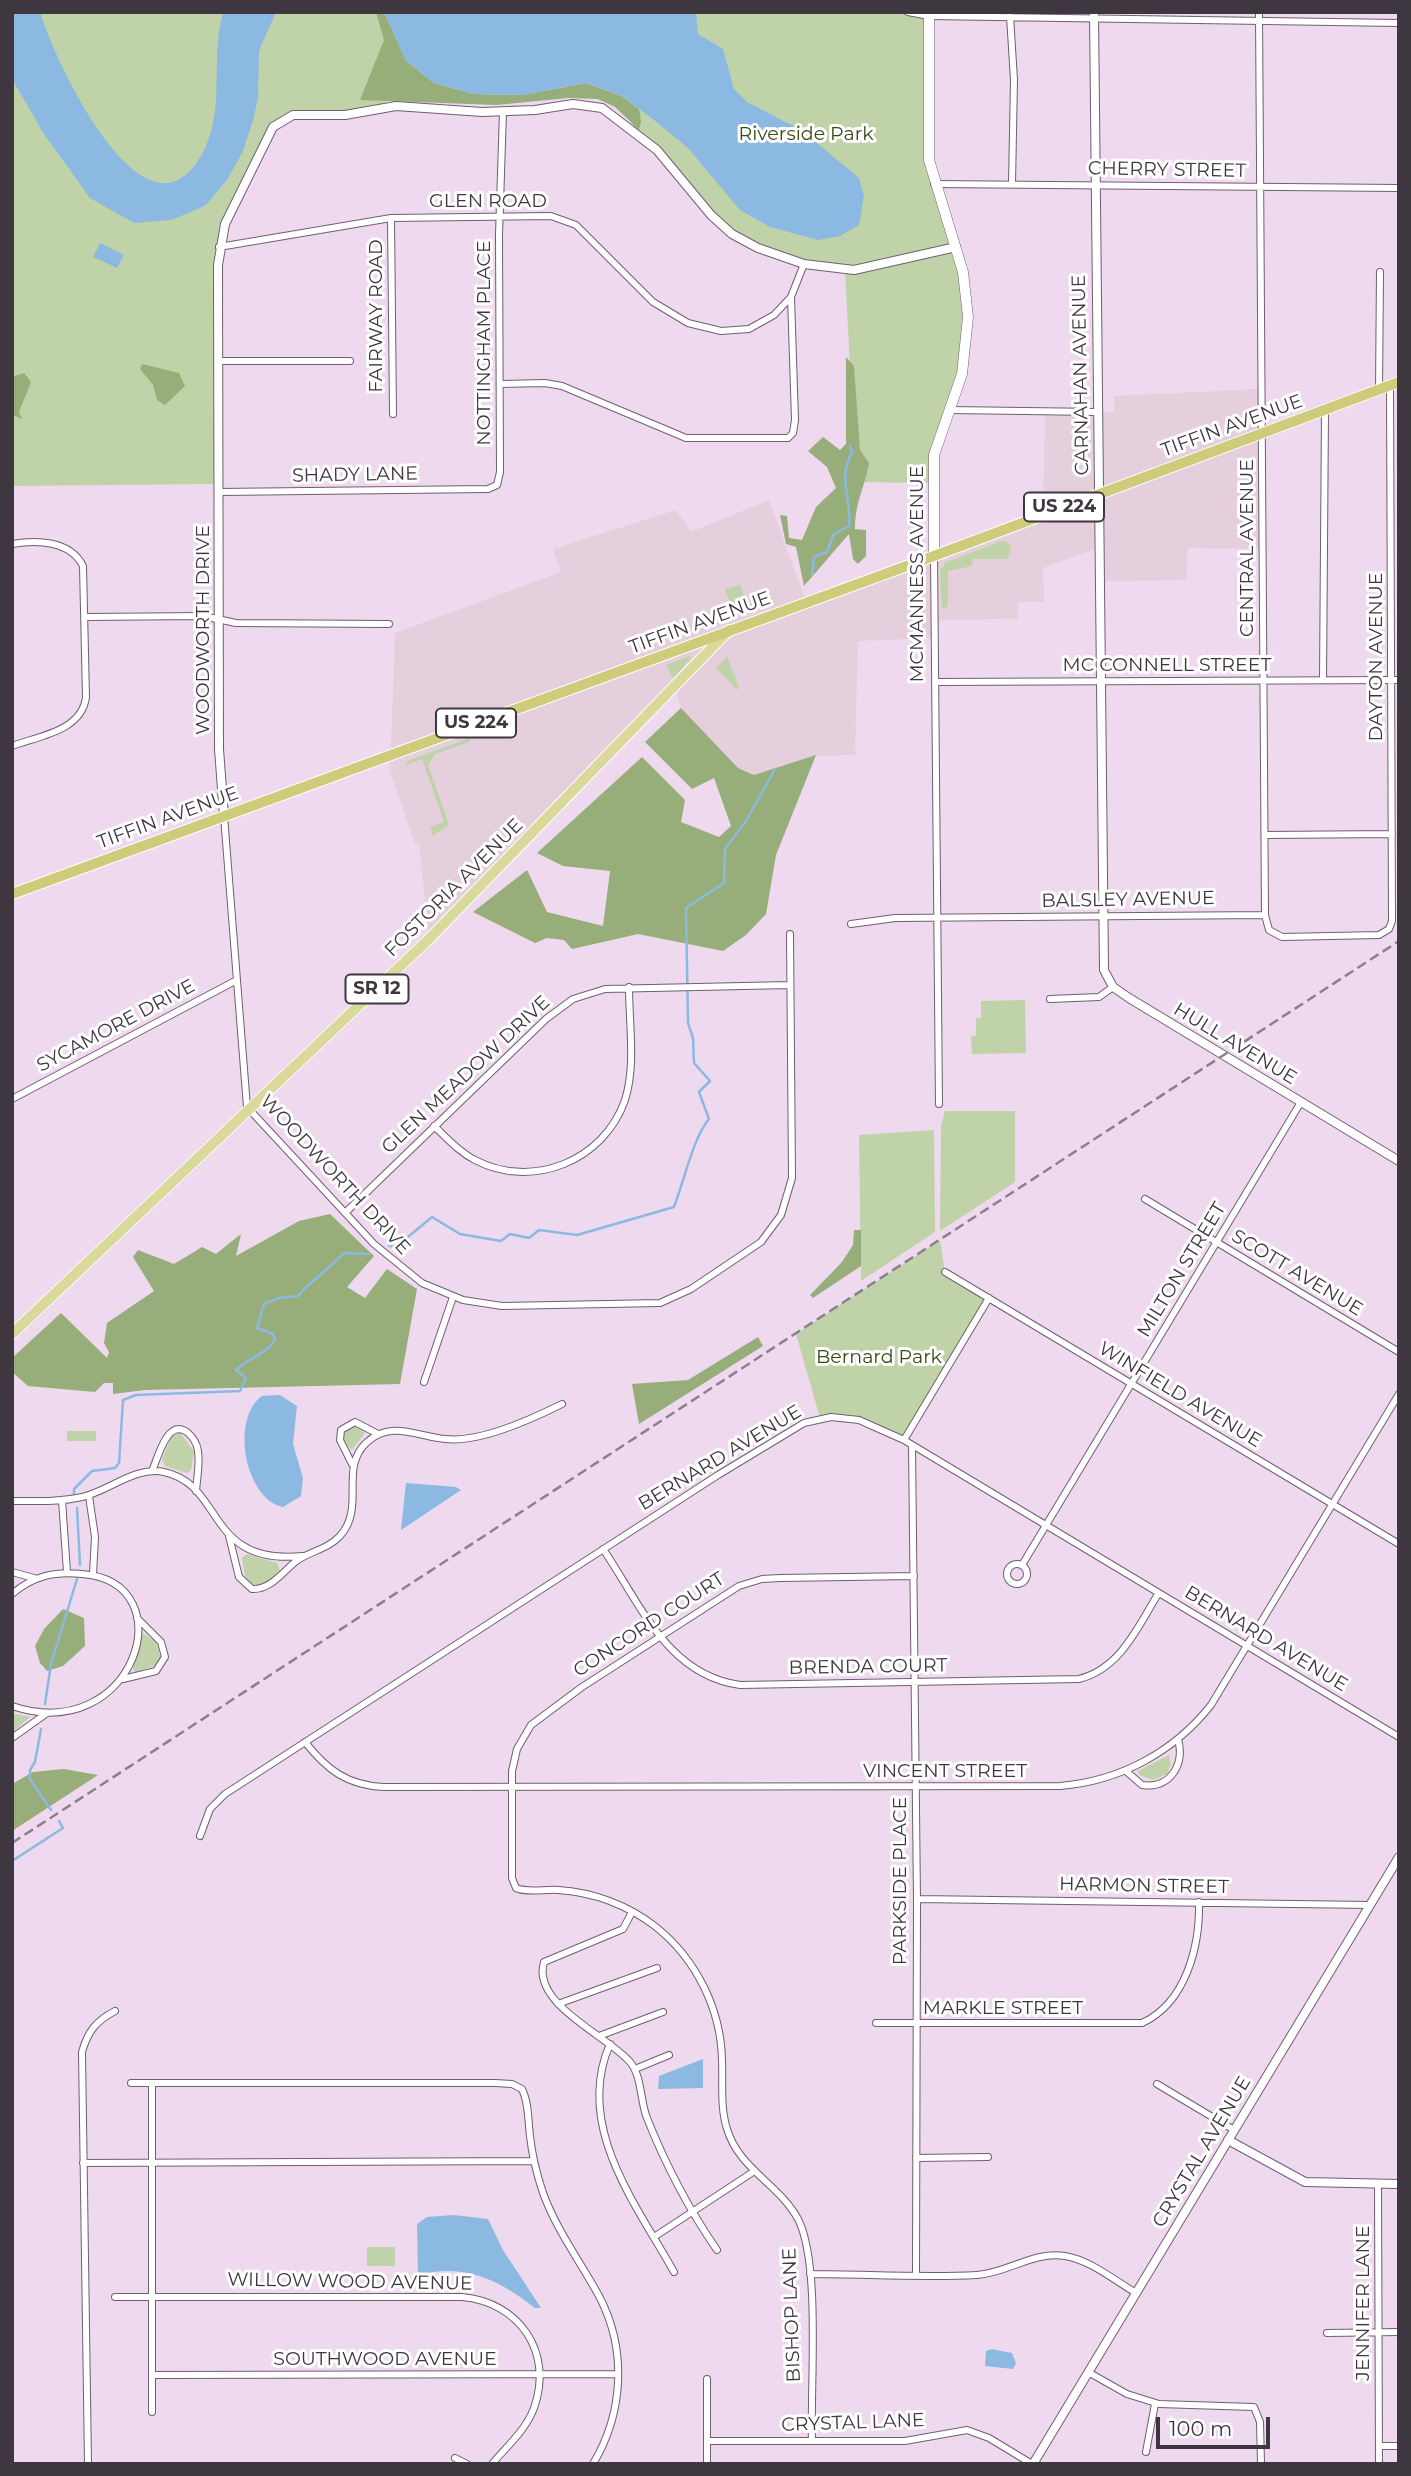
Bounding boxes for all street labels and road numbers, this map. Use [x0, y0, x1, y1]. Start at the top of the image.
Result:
street label: CHERRY STREET [1088, 157, 1246, 183]
street label: GLEN ROAD [429, 190, 547, 212]
street label: FAIRWAY ROAD [365, 239, 387, 393]
street label: NOTTINGHAM PLACE [473, 240, 495, 446]
street label: CARNAHAN AVENUE [1068, 274, 1094, 476]
street label: TIFFIN AVENUE [1158, 390, 1306, 462]
street label: CENTRAL AVENUE [1236, 459, 1258, 637]
street label: SHADY LANE [292, 463, 418, 487]
street label: MCMANNESS AVENUE [906, 465, 928, 683]
road number: US 224 [1024, 492, 1104, 522]
street label: WOODWORTH DRIVE [192, 525, 214, 735]
street label: DAYTON AVENUE [1365, 572, 1387, 742]
street label: TIFFIN AVENUE [626, 587, 774, 659]
street label: MC CONNELL STREET [1063, 654, 1271, 676]
road number: US 224 [436, 708, 516, 738]
street label: TIFFIN AVENUE [94, 782, 242, 854]
street label: FOSTORIA AVENUE [380, 814, 528, 962]
street label: BALSLEY AVENUE [1041, 887, 1215, 913]
road number: SR 12 [346, 974, 408, 1004]
street label: SYCAMORE DRIVE [33, 975, 199, 1077]
street label: GLEN MEADOW DRIVE [377, 991, 555, 1159]
street label: HULL AVENUE [1169, 998, 1301, 1090]
street label: WOODWORTH DRIVE [255, 1090, 415, 1260]
street label: MILTON STREET [1133, 1198, 1231, 1342]
street label: SCOTT AVENUE [1227, 1225, 1367, 1321]
street label: WINFIELD AVENUE [1094, 1337, 1266, 1453]
street label: BERNARD AVENUE [634, 1400, 806, 1516]
street label: CONCORD COURT [569, 1568, 729, 1682]
street label: BERNARD AVENUE [1180, 1581, 1352, 1697]
street label: BRENDA COURT [789, 1654, 947, 1680]
street label: VINCENT STREET [863, 1760, 1027, 1782]
street label: PARKSIDE PLACE [889, 1797, 911, 1965]
street label: HARMON STREET [1059, 1873, 1229, 1899]
street label: MARKLE STREET [923, 1997, 1083, 2019]
street label: CRYSTAL AVENUE [1148, 2072, 1256, 2232]
street label: JENNIFER LANE [1352, 2225, 1374, 2381]
street label: BISHOP LANE [778, 2247, 806, 2383]
street label: WILLOW WOOD AVENUE [227, 2268, 473, 2296]
street label: SOUTHWOOD AVENUE [273, 2348, 497, 2370]
street label: CRYSTAL LANE [781, 2409, 925, 2437]

